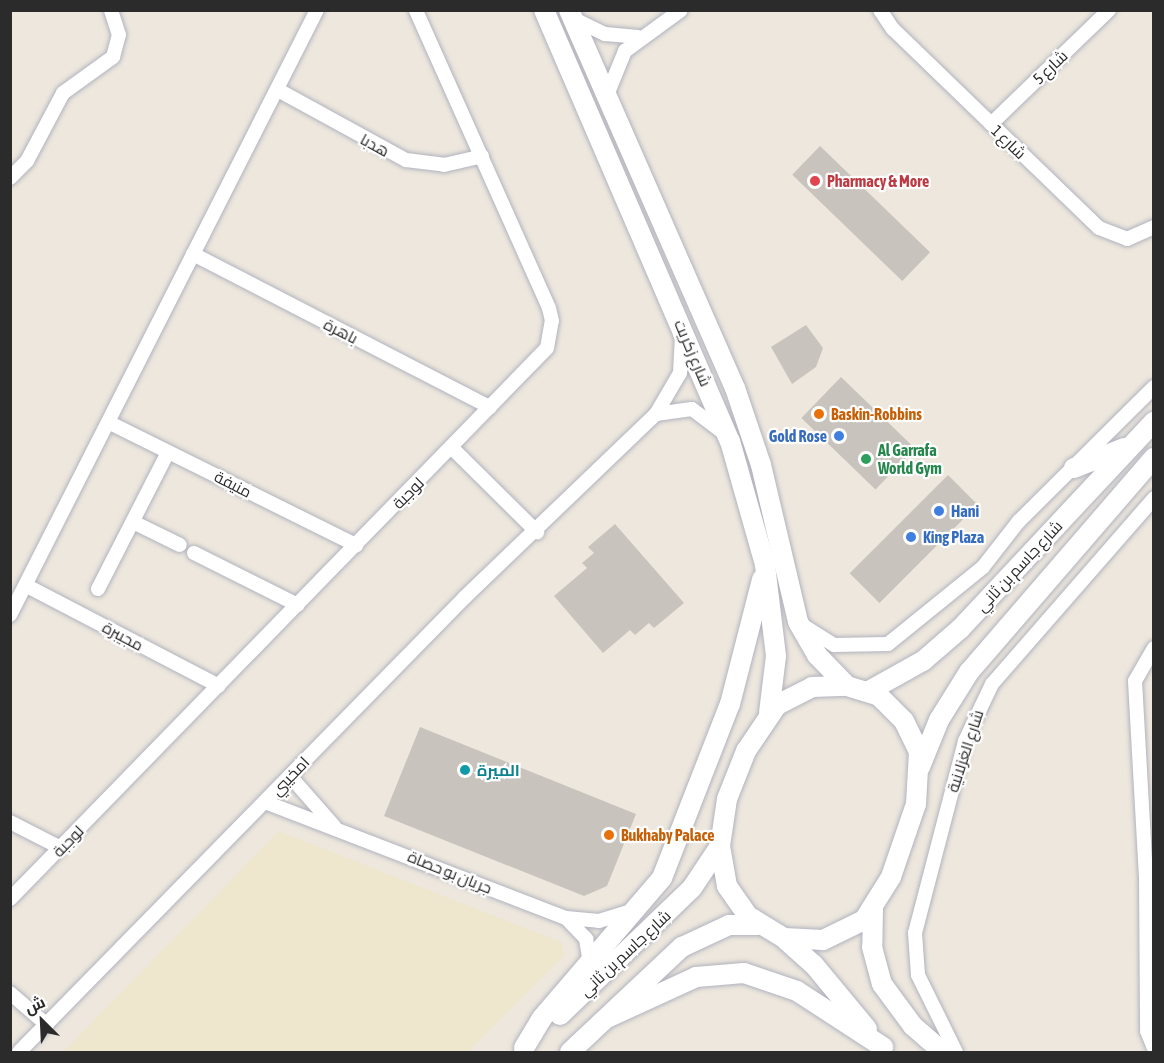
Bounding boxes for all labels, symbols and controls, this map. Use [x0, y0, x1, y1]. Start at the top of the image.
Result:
street label: شارع 5 [1029, 46, 1071, 88]
street label: شارع 1 [988, 121, 1030, 163]
street label: هدبا [357, 129, 393, 161]
place label: Pharmacy & More [827, 171, 929, 191]
marker: Pharmacy & More [808, 174, 822, 188]
street label: باهرة [321, 314, 361, 348]
street label: شارع زكريت [670, 317, 716, 389]
place label: Baskin-Robbins [831, 404, 922, 424]
marker: Baskin-Robbins [812, 407, 826, 421]
place label: Gold Rose [769, 426, 827, 446]
marker: Gold Rose [832, 429, 846, 443]
place label: Al Garrafa World Gym [878, 440, 942, 478]
marker: Al Garrafa World Gym [859, 452, 873, 466]
street label: منيفة [211, 467, 255, 501]
street label: لوجبة [388, 473, 428, 513]
place label: Hani [951, 501, 979, 521]
marker: Hani [932, 504, 946, 518]
street label: شارع جاسم بن ثاني [972, 516, 1066, 616]
place label: King Plaza [923, 527, 984, 547]
marker: King Plaza [904, 530, 918, 544]
street label: مجيبرة [99, 617, 147, 655]
street label: شارع الغزلانية [943, 707, 987, 795]
street label: امخيبي [267, 753, 313, 799]
place label: الميرة [477, 760, 520, 780]
marker: الميرة [458, 763, 472, 777]
street label: لوجبة [48, 821, 88, 861]
place label: Bukhaby Palace [621, 825, 715, 845]
marker: Bukhaby Palace [602, 828, 616, 842]
street label: جريان بو حصاة [405, 846, 495, 898]
street label: شارع جاسم بن ثاني [575, 906, 675, 1000]
north arrow [12, 991, 72, 1051]
text: ش [22, 992, 48, 1017]

